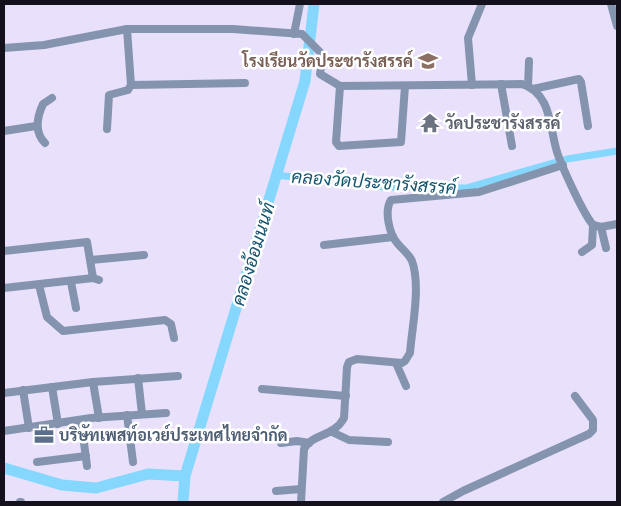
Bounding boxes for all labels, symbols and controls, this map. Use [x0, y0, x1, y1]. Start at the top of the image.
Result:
place label: โรงเรียนวัดประชารังสรรค์ [241, 50, 414, 71]
school or university icon: โรงเรียนวัดประชารังสรรค์ [417, 50, 439, 72]
temple icon: วัดประชารังสรรค์ [419, 112, 441, 134]
place label: วัดประชารังสรรค์ [445, 112, 561, 133]
water label: คลองวัดประชารังสรรค์ [291, 164, 460, 198]
water label: คลองอ้อมนนท์ [225, 196, 280, 308]
office icon: บริษัทเพสท์อเวย์ประเทศไทยจำกัด [33, 424, 55, 446]
place label: บริษัทเพสท์อเวย์ประเทศไทยจำกัด [59, 424, 288, 445]

